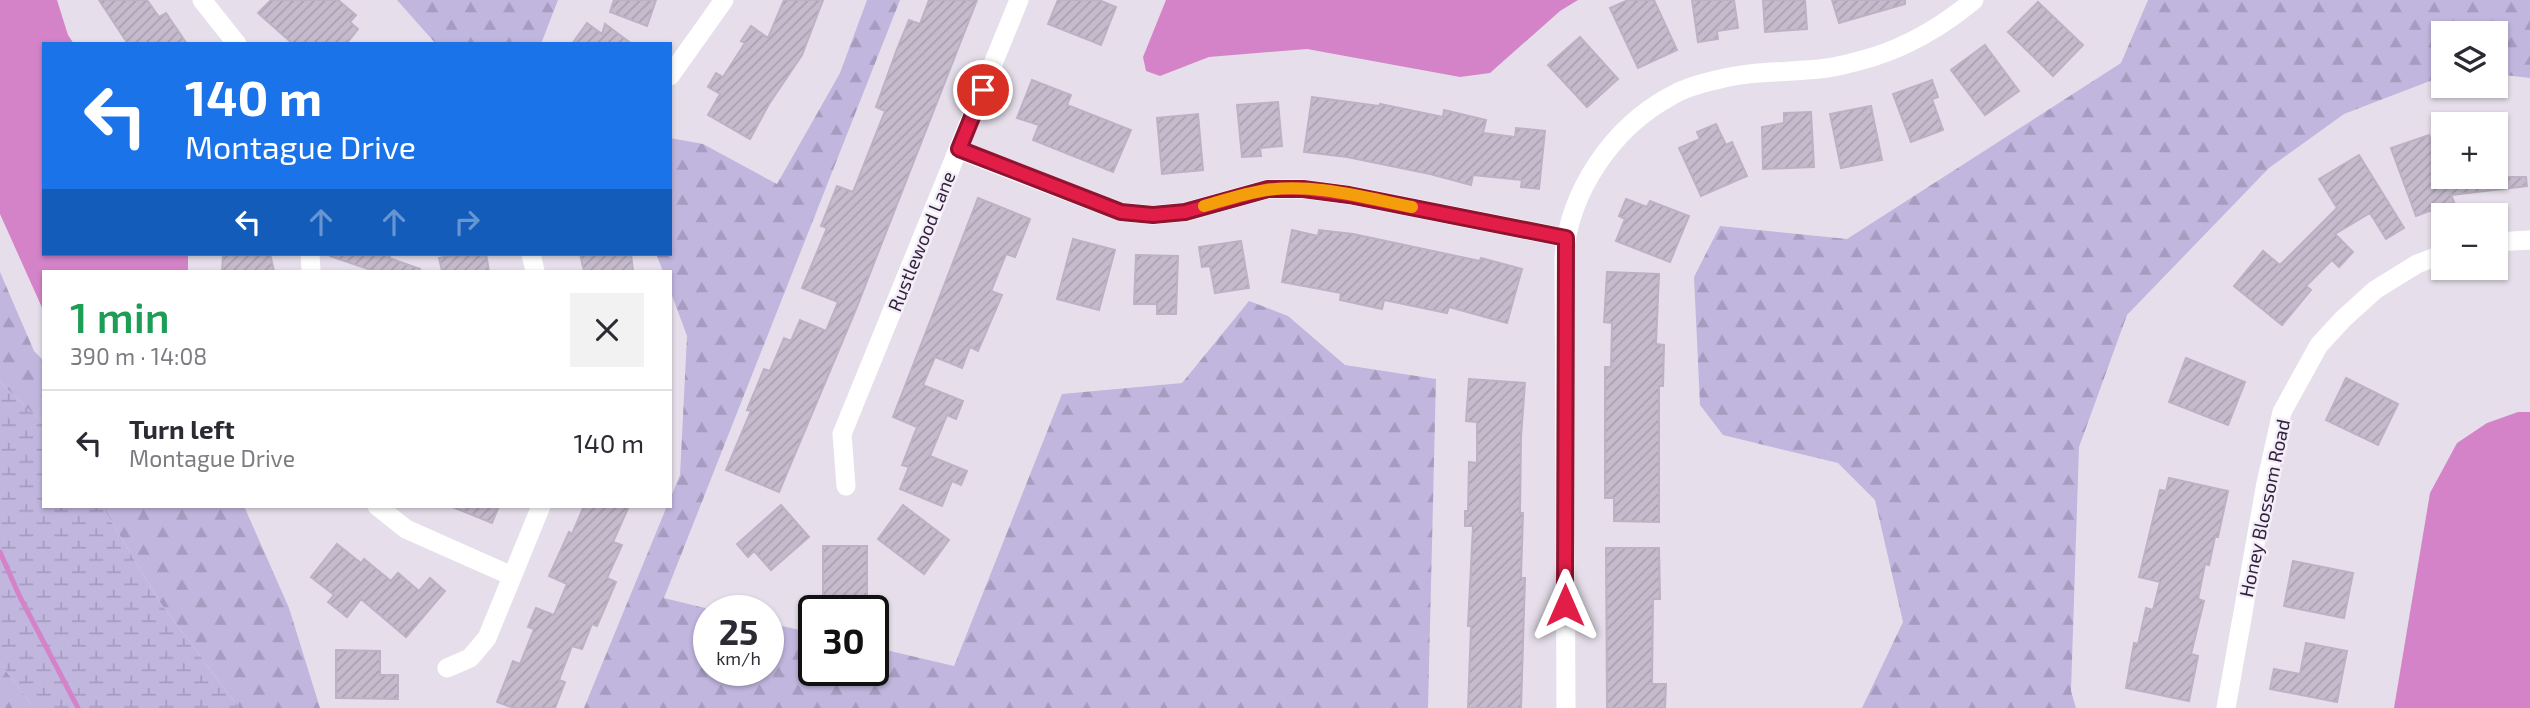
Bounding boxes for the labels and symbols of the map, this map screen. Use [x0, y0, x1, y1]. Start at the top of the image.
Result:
pin [953, 60, 1013, 120]
street label: Rustlewood Lane [882, 168, 960, 314]
street label: Honey Blossom Road [2234, 417, 2294, 599]
position arrow [1528, 568, 1602, 642]
speed limit sign: 30 [798, 595, 889, 686]

